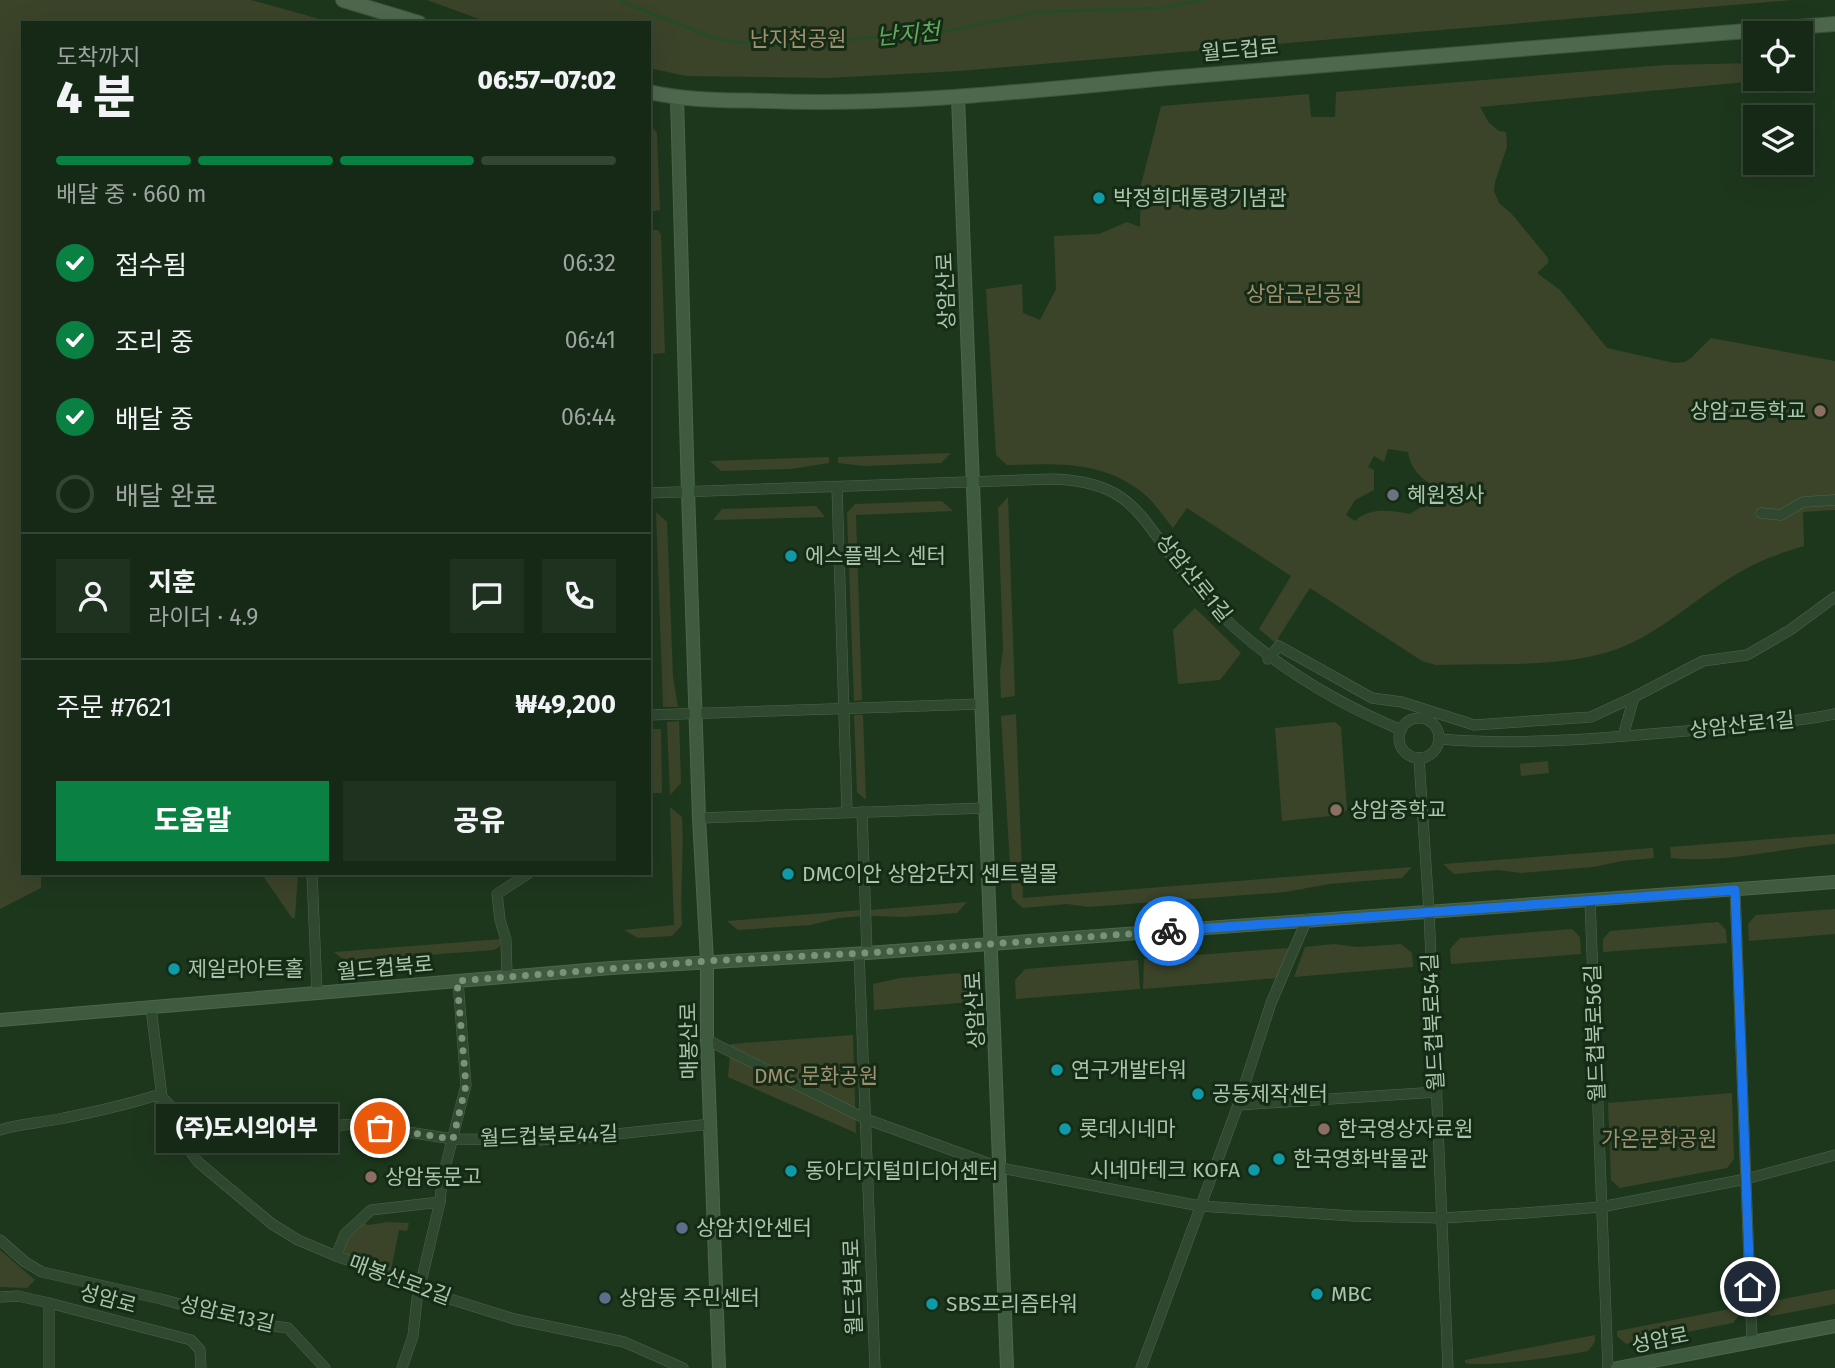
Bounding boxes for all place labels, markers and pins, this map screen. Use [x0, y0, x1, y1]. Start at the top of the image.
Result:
place label: 박정희대통령기념관 [1113, 185, 1287, 211]
marker: 박정희대통령기념관 [1091, 190, 1107, 206]
place label: 상암고등학교 [1690, 398, 1806, 424]
marker: 상암고등학교 [1812, 403, 1828, 419]
place label: 혜원정사 [1407, 482, 1484, 508]
marker: 혜원정사 [1385, 487, 1401, 503]
place label: 에스플렉스 센터 [805, 543, 946, 569]
marker: 에스플렉스 센터 [783, 548, 799, 564]
place label: 상암중학교 [1350, 797, 1447, 823]
marker: 상암중학교 [1328, 802, 1344, 818]
place label: DMC이안 상암2단지 센트럴몰 [802, 861, 1058, 887]
marker: DMC이안 상암2단지 센트럴몰 [780, 866, 796, 882]
place label: 제일라아트홀 [188, 956, 304, 982]
marker: 제일라아트홀 [166, 961, 182, 977]
place label: 연구개발타워 [1071, 1057, 1187, 1083]
marker: 연구개발타워 [1049, 1062, 1065, 1078]
place label: 공동제작센터 [1212, 1081, 1328, 1107]
marker: 공동제작센터 [1190, 1086, 1206, 1102]
pin [350, 1098, 410, 1158]
callout: (주)도시의어부 [156, 1104, 338, 1152]
place label: 롯데시네마 [1079, 1116, 1176, 1142]
place label: 한국영상자료원 [1338, 1116, 1473, 1142]
marker: 롯데시네마 [1057, 1121, 1073, 1137]
marker: 한국영상자료원 [1316, 1121, 1332, 1137]
place label: 한국영화박물관 [1293, 1146, 1428, 1172]
marker: 한국영화박물관 [1271, 1151, 1287, 1167]
place label: 시네마테크 KOFA [1090, 1157, 1240, 1183]
place label: 동아디지털미디어센터 [805, 1158, 998, 1184]
marker: 시네마테크 KOFA [1246, 1162, 1262, 1178]
marker: 동아디지털미디어센터 [783, 1163, 799, 1179]
place label: 상암동문고 [385, 1164, 482, 1190]
marker: 상암동문고 [363, 1169, 379, 1185]
place label: 상암치안센터 [696, 1215, 812, 1241]
marker: 상암치안센터 [674, 1220, 690, 1236]
pin [1720, 1257, 1780, 1317]
place label: MBC [1331, 1281, 1372, 1307]
place label: 상암동 주민센터 [619, 1285, 760, 1311]
marker: MBC [1309, 1286, 1325, 1302]
marker: 상암동 주민센터 [597, 1290, 613, 1306]
place label: SBS프리즘타워 [946, 1291, 1078, 1317]
marker: SBS프리즘타워 [924, 1296, 940, 1312]

